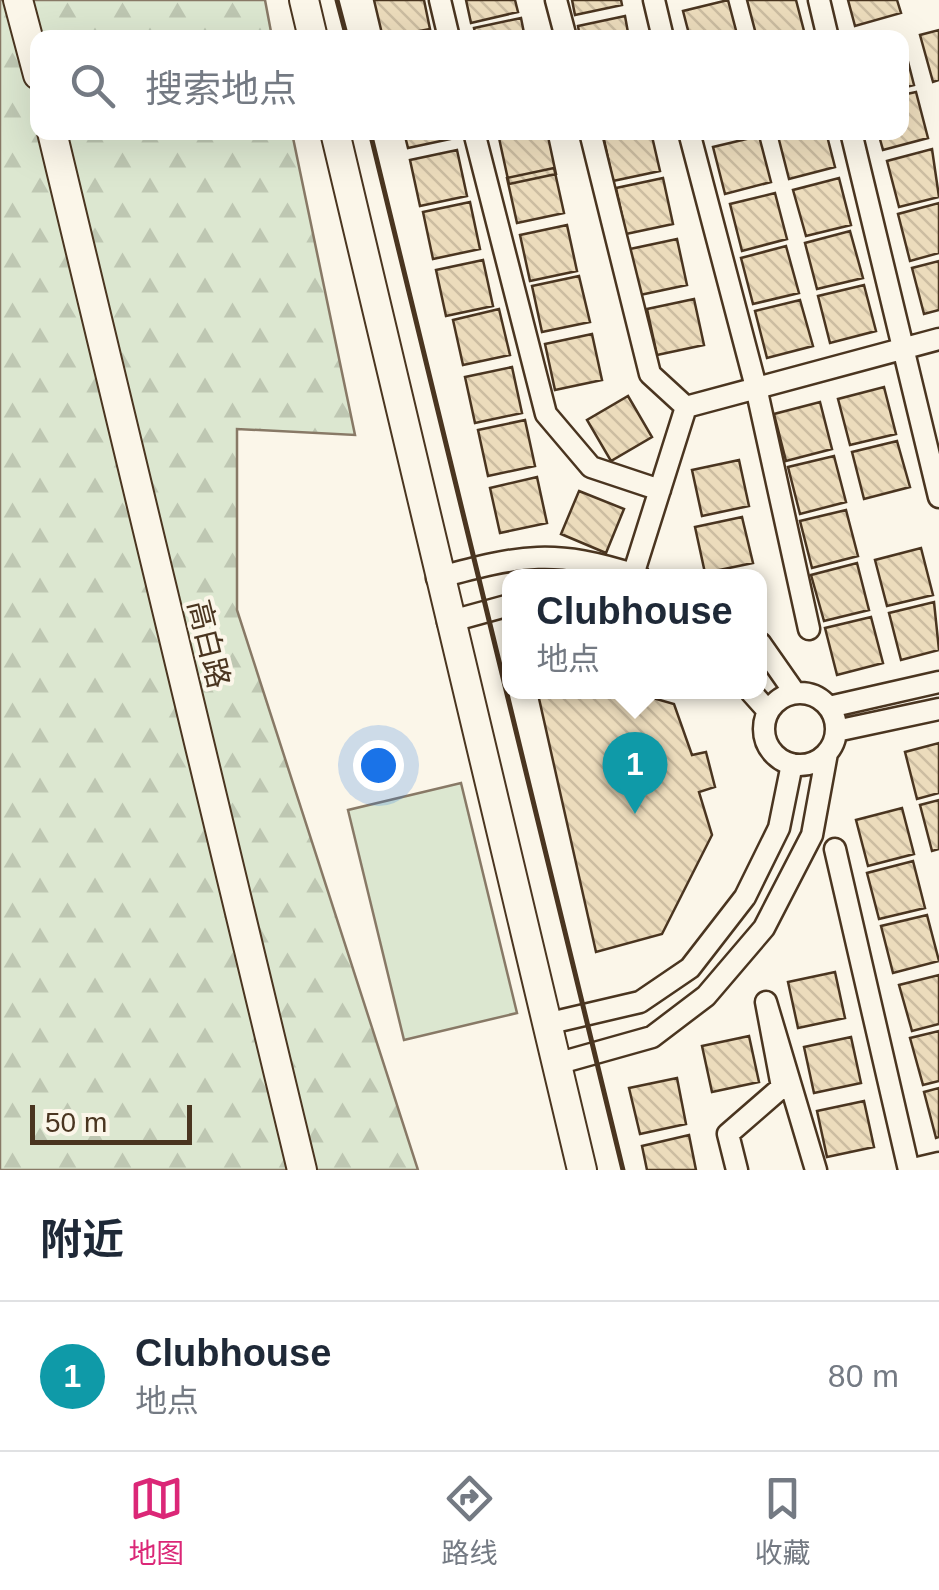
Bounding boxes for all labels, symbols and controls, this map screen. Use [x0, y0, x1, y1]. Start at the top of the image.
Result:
search box [30, 30, 909, 140]
icon: search [65, 58, 120, 113]
text: 搜索地点 [145, 68, 297, 110]
popup [502, 569, 767, 699]
text: Clubhouse [536, 590, 733, 632]
street label: 高白路 [182, 596, 236, 692]
text: 地点 [536, 641, 600, 677]
pin: 1 [602, 732, 668, 814]
your location [353, 740, 404, 791]
scale bar [30, 1100, 192, 1144]
text: 50 m [45, 1107, 107, 1138]
text: 附近 [40, 1216, 124, 1263]
text: Clubhouse [135, 1332, 331, 1374]
text: 1 [64, 1358, 81, 1394]
text: 80 m [828, 1358, 899, 1394]
text: 地点 [135, 1383, 199, 1419]
tab: 地图 [128, 1471, 185, 1571]
tab: 路线 [441, 1471, 498, 1571]
tab: 收藏 [754, 1471, 811, 1571]

